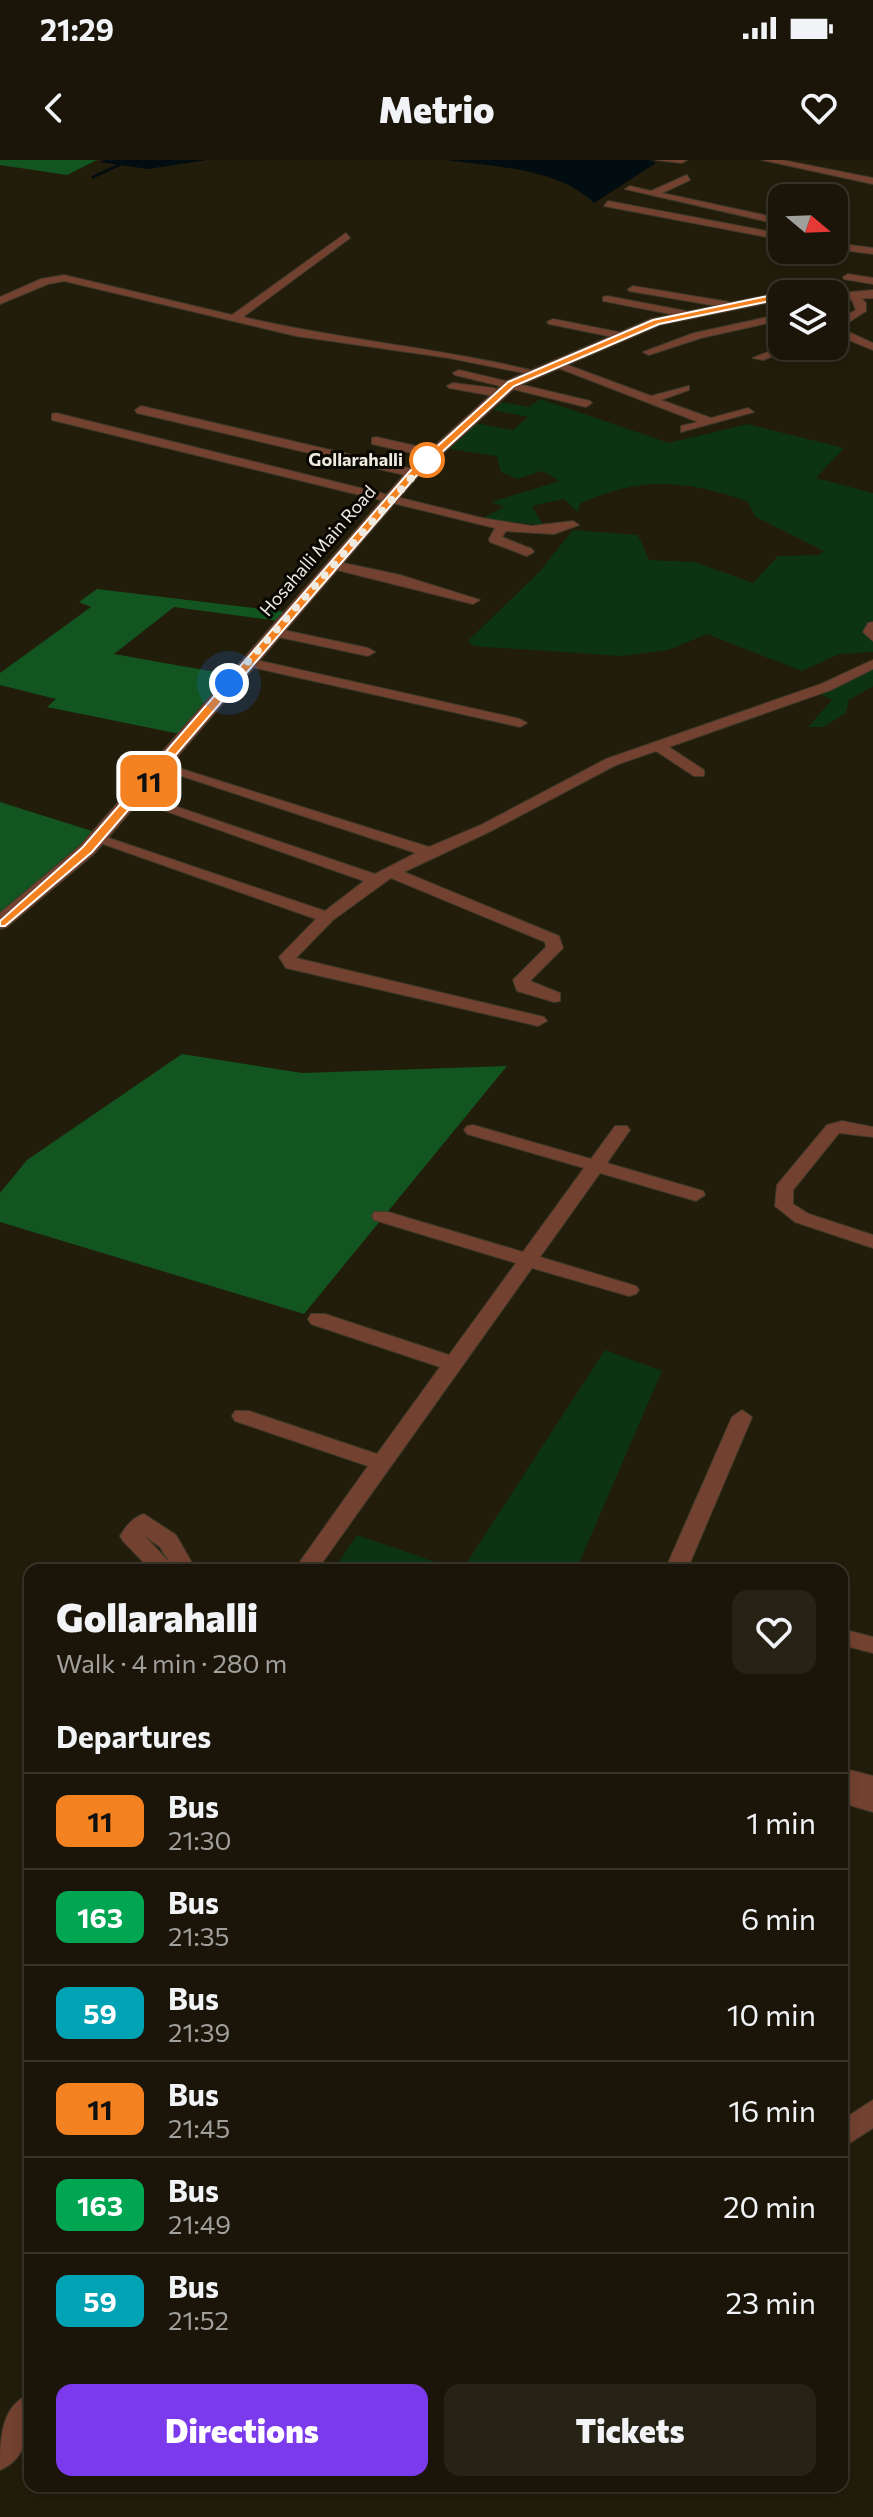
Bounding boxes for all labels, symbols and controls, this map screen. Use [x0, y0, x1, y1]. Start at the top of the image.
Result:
text: 21:29 [40, 10, 114, 47]
icon: back [32, 86, 76, 130]
text: Metrio [379, 86, 494, 130]
icon: heart [797, 86, 841, 130]
north arrow [768, 184, 848, 264]
map controls [768, 184, 848, 360]
button: layers [768, 280, 848, 360]
marker: Gollarahalli [410, 443, 444, 477]
place label: Gollarahalli [308, 448, 403, 470]
street label: Hosahalli Main Road [255, 481, 380, 620]
your location [209, 663, 249, 703]
line badge: 11 [113, 755, 185, 807]
text: 11 [136, 764, 162, 798]
button: heart [732, 1590, 816, 1674]
text: Gollarahalli [56, 1593, 258, 1640]
text: Walk · 4 min · 280 m [56, 1647, 287, 1678]
text: Departures [56, 1717, 211, 1754]
text: Bus [168, 1787, 219, 1824]
text: 1 min [746, 1803, 816, 1840]
text: 11 [87, 1804, 113, 1838]
text: 21:30 [168, 1824, 231, 1855]
text: Bus [168, 1883, 219, 1920]
text: 6 min [741, 1899, 816, 1936]
text: 163 [77, 1900, 123, 1934]
text: 21:35 [168, 1920, 229, 1951]
text: Bus [168, 1979, 219, 2016]
text: 10 min [727, 1995, 816, 2032]
text: 59 [83, 1996, 117, 2030]
text: 21:39 [168, 2016, 230, 2047]
text: Bus [168, 2075, 219, 2112]
text: 16 min [728, 2091, 816, 2128]
text: 11 [87, 2092, 113, 2126]
text: 21:45 [168, 2112, 230, 2143]
text: Bus [168, 2171, 219, 2208]
text: 20 min [723, 2187, 816, 2224]
text: 163 [77, 2188, 123, 2222]
text: 21:49 [168, 2208, 231, 2239]
text: Bus [168, 2267, 219, 2304]
text: 23 min [725, 2283, 816, 2320]
text: 59 [83, 2284, 117, 2318]
text: 21:52 [168, 2304, 229, 2335]
button: Directions [56, 2384, 428, 2476]
button: Tickets [444, 2384, 816, 2476]

